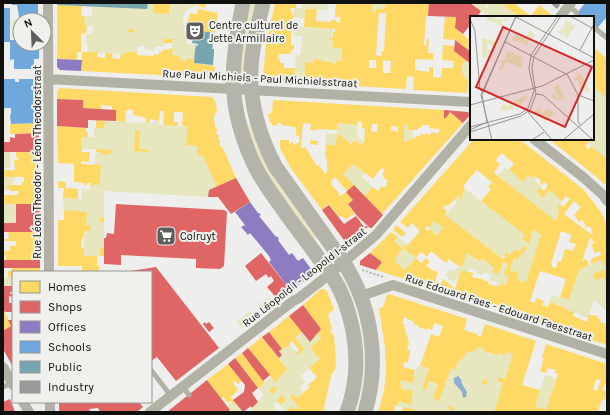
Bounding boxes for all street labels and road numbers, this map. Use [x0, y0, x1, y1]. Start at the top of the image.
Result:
street label: Rue Léon Theodor - Léon Theodorstraat [31, 65, 44, 259]
street label: Rue Paul Michiels - Paul Michielsstraat [162, 67, 358, 90]
street label: Rue Léopold I - Leopold I-straat [240, 225, 369, 330]
street label: Rue Edouard Faes - Edouard Faesstraat [404, 271, 594, 344]

